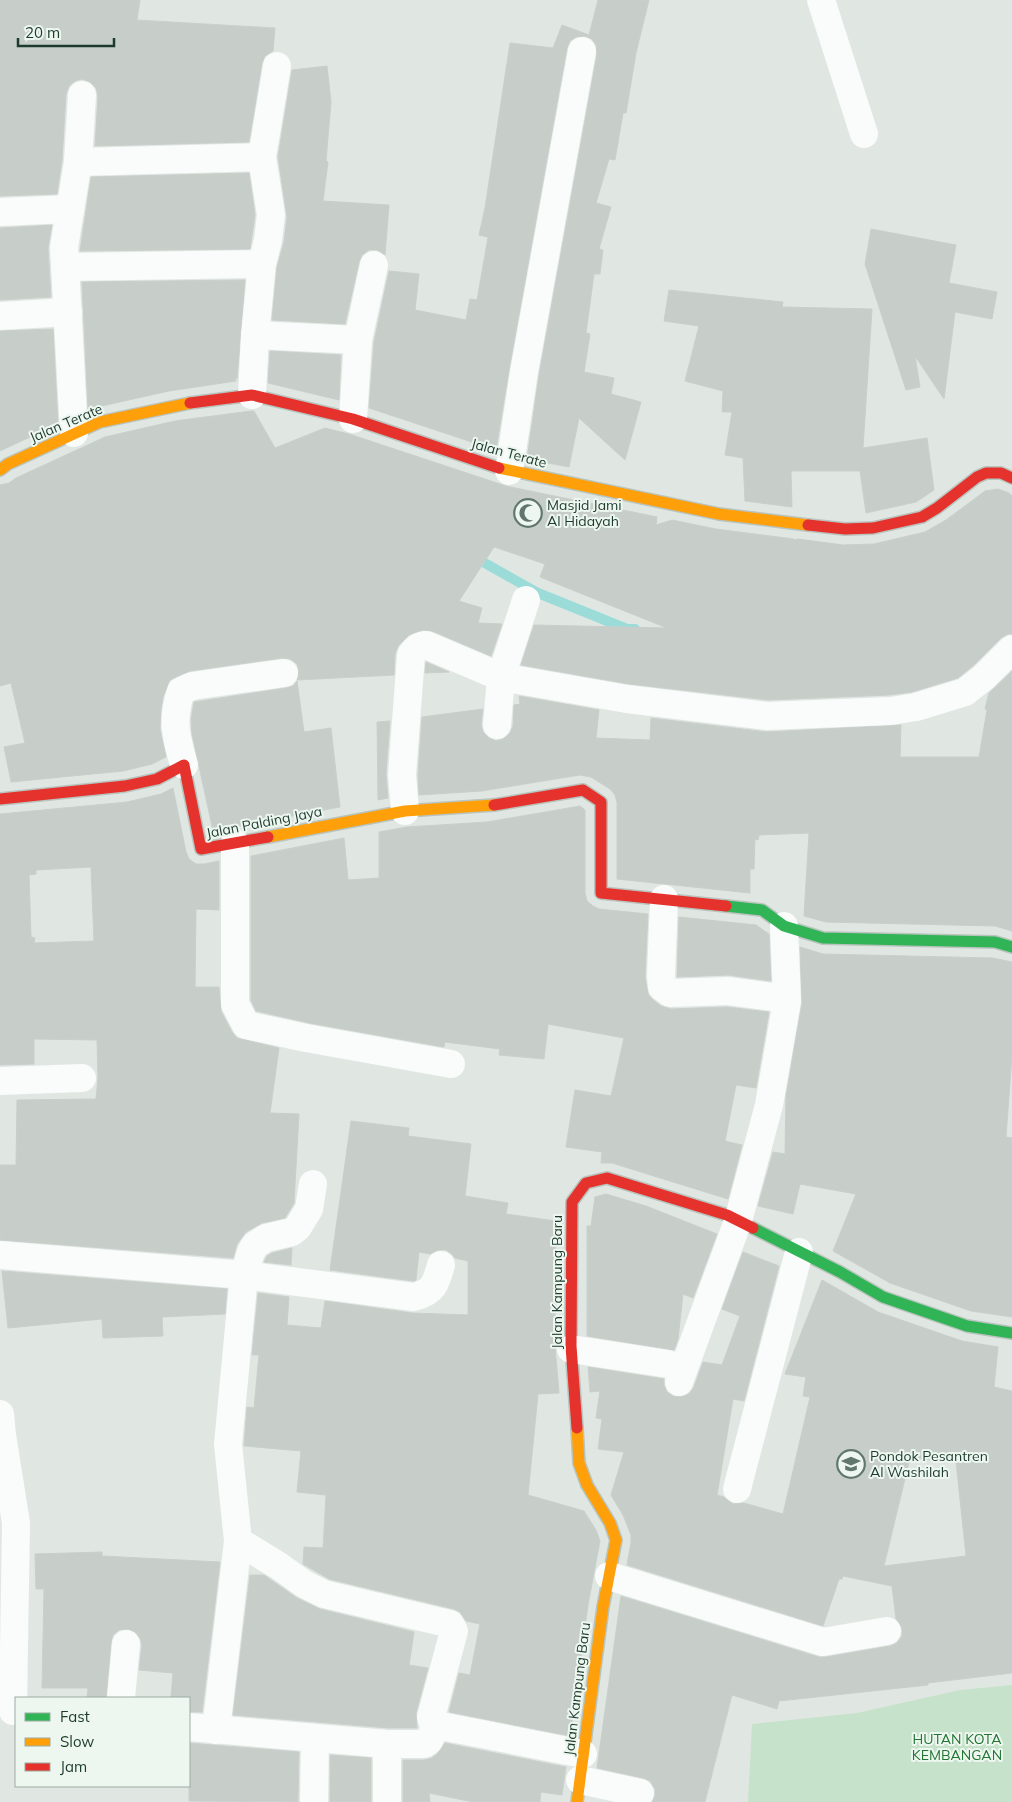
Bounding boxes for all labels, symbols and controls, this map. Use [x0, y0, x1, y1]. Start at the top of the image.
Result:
scale bar [18, 15, 114, 47]
text: 20 m [25, 23, 60, 42]
street label: Jalan Terate [27, 400, 105, 446]
street label: Jalan Terate [469, 434, 549, 472]
place label: Masjid Jami Al Hidayah [547, 496, 622, 530]
mosque icon: Masjid Jami Al Hidayah [513, 498, 543, 528]
street label: Jalan Palding Jaya [204, 802, 324, 842]
street label: Jalan Kampung Baru [548, 1215, 566, 1349]
place label: Pondok Pesantren Al Washilah [870, 1447, 988, 1481]
school or university icon: Pondok Pesantren Al Washilah [836, 1449, 866, 1479]
street label: Jalan Kampung Baru [560, 1621, 594, 1757]
legend [15, 1697, 190, 1787]
text: Fast [60, 1707, 90, 1726]
park label: HUTAN KOTA KEMBANGAN [912, 1730, 1002, 1764]
text: Slow [60, 1732, 94, 1751]
text: Jam [60, 1757, 87, 1776]

